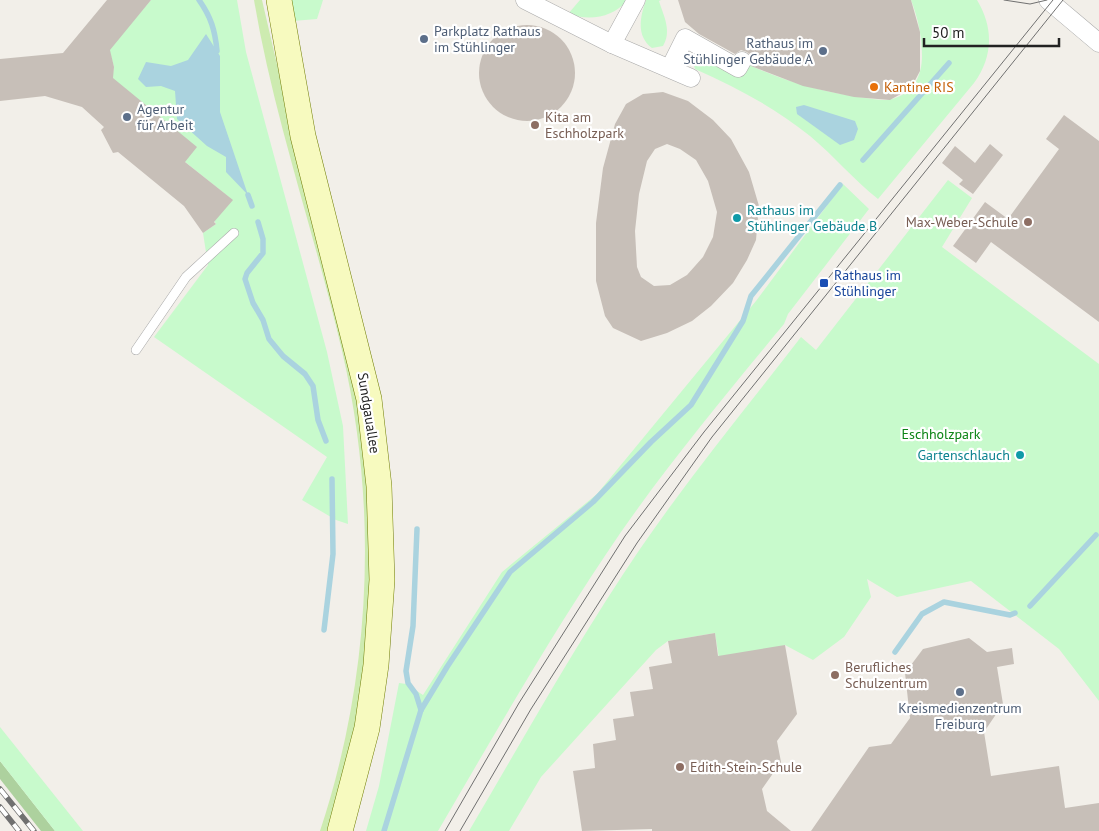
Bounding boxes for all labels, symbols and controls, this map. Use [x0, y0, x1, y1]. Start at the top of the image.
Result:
scale bar [924, 15, 1059, 47]
place label: Parkplatz Rathaus im Stühlinger [434, 22, 541, 56]
text: 50 m [932, 23, 965, 42]
marker: Parkplatz Rathaus im Stühlinger [418, 33, 430, 45]
place label: Rathaus im Stühlinger Gebäude A [683, 34, 814, 68]
marker: Rathaus im Stühlinger Gebäude A [817, 45, 829, 57]
place label: Kantine RIS [884, 78, 954, 96]
marker: Kantine RIS [868, 81, 880, 93]
place label: Agentur für Arbeit [137, 100, 193, 134]
place label: Kita am Eschholzpark [545, 108, 624, 142]
marker: Agentur für Arbeit [121, 111, 133, 123]
marker: Kita am Eschholzpark [529, 119, 541, 131]
place label: Rathaus im Stühlinger Gebäude B [747, 201, 877, 235]
marker: Rathaus im Stühlinger Gebäude B [731, 212, 743, 224]
place label: Max-Weber-Schule [906, 213, 1018, 231]
marker: Max-Weber-Schule [1022, 216, 1034, 228]
place label: Rathaus im Stühlinger [834, 266, 901, 300]
marker: Rathaus im Stühlinger [818, 277, 830, 289]
street label: Sundgauallee [354, 371, 384, 455]
park label: Eschholzpark [902, 425, 981, 443]
place label: Gartenschlauch [918, 446, 1010, 464]
marker: Gartenschlauch [1014, 449, 1026, 461]
place label: Berufliches Schulzentrum [845, 658, 927, 692]
marker: Berufliches Schulzentrum [829, 669, 841, 681]
marker: Kreismedienzentrum Freiburg [954, 686, 966, 698]
place label: Kreismedienzentrum Freiburg [898, 699, 1022, 733]
place label: Edith-Stein-Schule [690, 758, 802, 776]
marker: Edith-Stein-Schule [674, 761, 686, 773]

